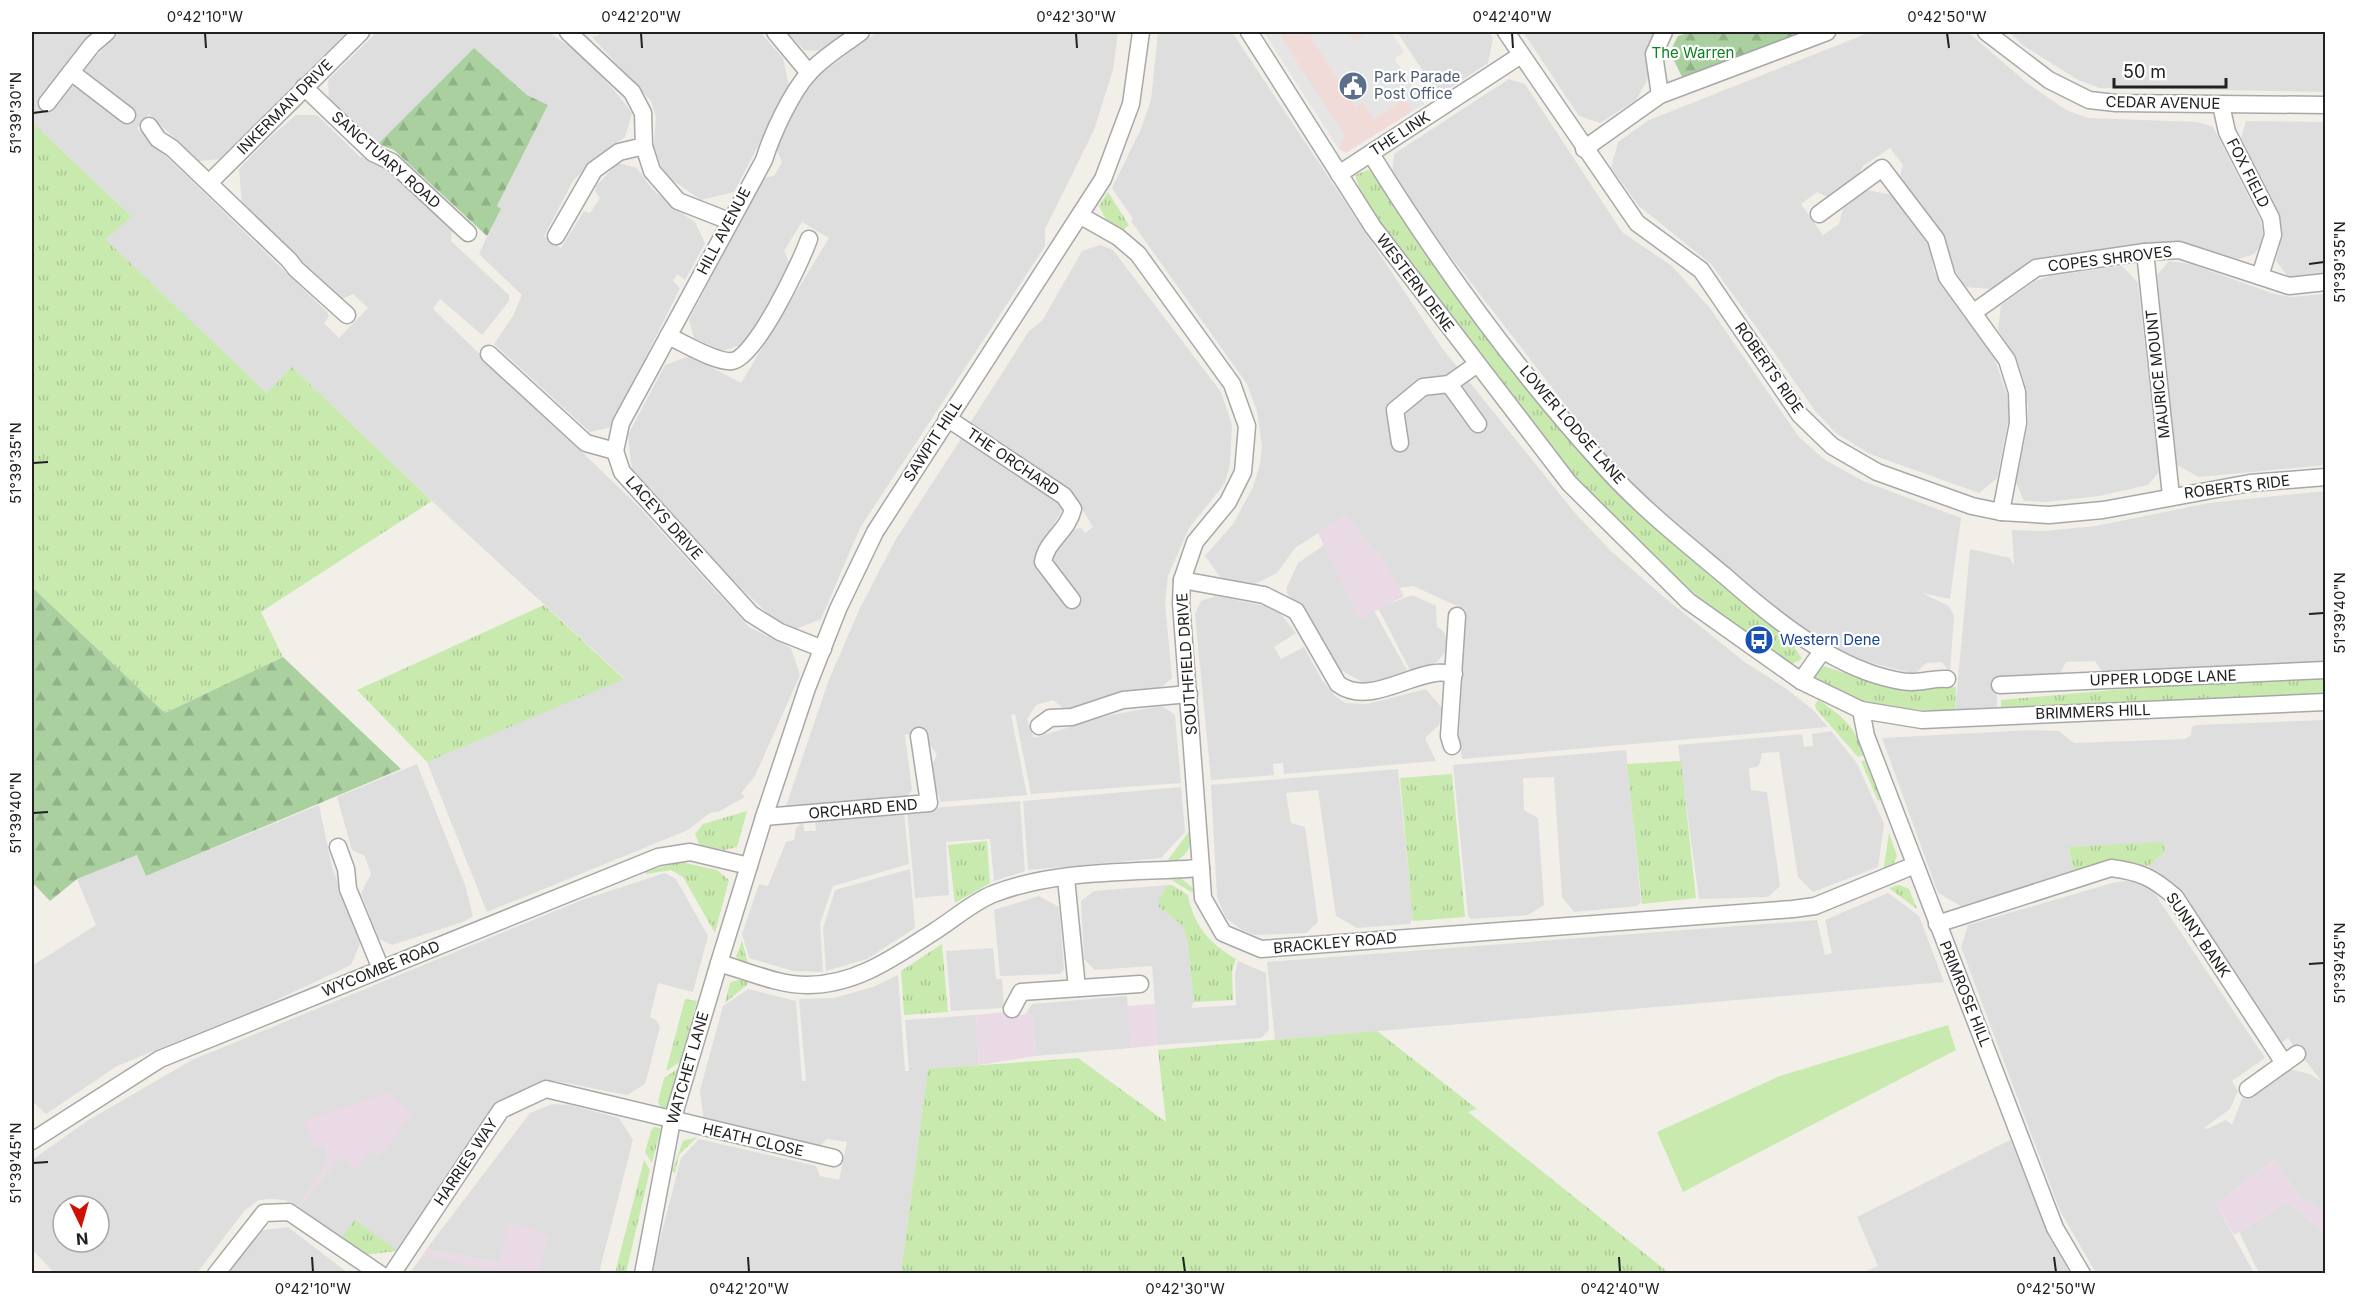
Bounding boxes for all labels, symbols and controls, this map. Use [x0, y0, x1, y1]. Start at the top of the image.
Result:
text: 0°42'10"W [167, 7, 243, 26]
text: 0°42'20"W [601, 7, 681, 26]
text: 0°42'30"W [1036, 7, 1116, 26]
text: 0°42'40"W [1473, 7, 1552, 26]
text: 0°42'50"W [1907, 7, 1987, 26]
park label: The Warren [1652, 43, 1734, 62]
scale bar [2114, 51, 2226, 89]
street label: INKERMAN DRIVE [233, 55, 336, 158]
text: 50 m [2123, 61, 2166, 82]
place label: Park Parade Post Office [1374, 67, 1460, 103]
public building icon: Park Parade Post Office [1337, 70, 1369, 102]
text: 51°39'30"N [6, 72, 25, 154]
street label: CEDAR AVENUE [2106, 92, 2221, 113]
street label: SANCTUARY ROAD [328, 107, 445, 212]
street label: THE LINK [1366, 107, 1433, 160]
street label: FOX FIELD [2223, 135, 2274, 211]
street label: HILL AVENUE [693, 184, 755, 278]
text: 51°39'35"N [2330, 221, 2349, 303]
street label: WESTERN DENE [1372, 230, 1458, 335]
street label: COPES SHROVES [2047, 241, 2173, 276]
street label: MAURICE MOUNT [2141, 309, 2174, 440]
street label: ROBERTS RIDE [1731, 319, 1808, 417]
street label: LOWER LODGE LANE [1516, 361, 1629, 488]
street label: SAWPIT HILL [899, 396, 966, 485]
text: 51°39'35"N [6, 422, 25, 504]
street label: THE ORCHARD [963, 423, 1063, 500]
street label: ROBERTS RIDE [2183, 471, 2291, 502]
street label: LACEYS DRIVE [622, 472, 707, 563]
text: 51°39'40"N [2330, 572, 2349, 654]
street label: SOUTHFIELD DRIVE [1172, 592, 1201, 736]
bus stop icon: Western Dene [1743, 624, 1775, 656]
place label: Western Dene [1780, 630, 1880, 649]
street label: UPPER LODGE LANE [2089, 665, 2237, 690]
street label: BRIMMERS HILL [2035, 700, 2151, 723]
text: 51°39'40"N [6, 772, 25, 854]
street label: ORCHARD END [808, 794, 918, 823]
street label: SUNNY BANK [2162, 889, 2235, 981]
text: 51°39'45"N [2330, 922, 2349, 1004]
street label: BRACKLEY ROAD [1272, 928, 1398, 957]
street label: WYCOMBE ROAD [319, 936, 442, 1001]
street label: PRIMROSE HILL [1936, 938, 1995, 1050]
street label: WATCHET LANE [662, 1009, 713, 1126]
street label: HARRIES WAY [429, 1115, 502, 1209]
street label: HEATH CLOSE [701, 1119, 806, 1160]
text: 51°39'45"N [6, 1122, 25, 1204]
north arrow [51, 1194, 111, 1254]
text: N [75, 1228, 89, 1249]
text: 0°42'10"W [275, 1279, 351, 1298]
text: 0°42'20"W [709, 1279, 789, 1298]
text: 0°42'30"W [1145, 1279, 1225, 1298]
text: 0°42'40"W [1581, 1279, 1660, 1298]
text: 0°42'50"W [2016, 1279, 2096, 1298]

